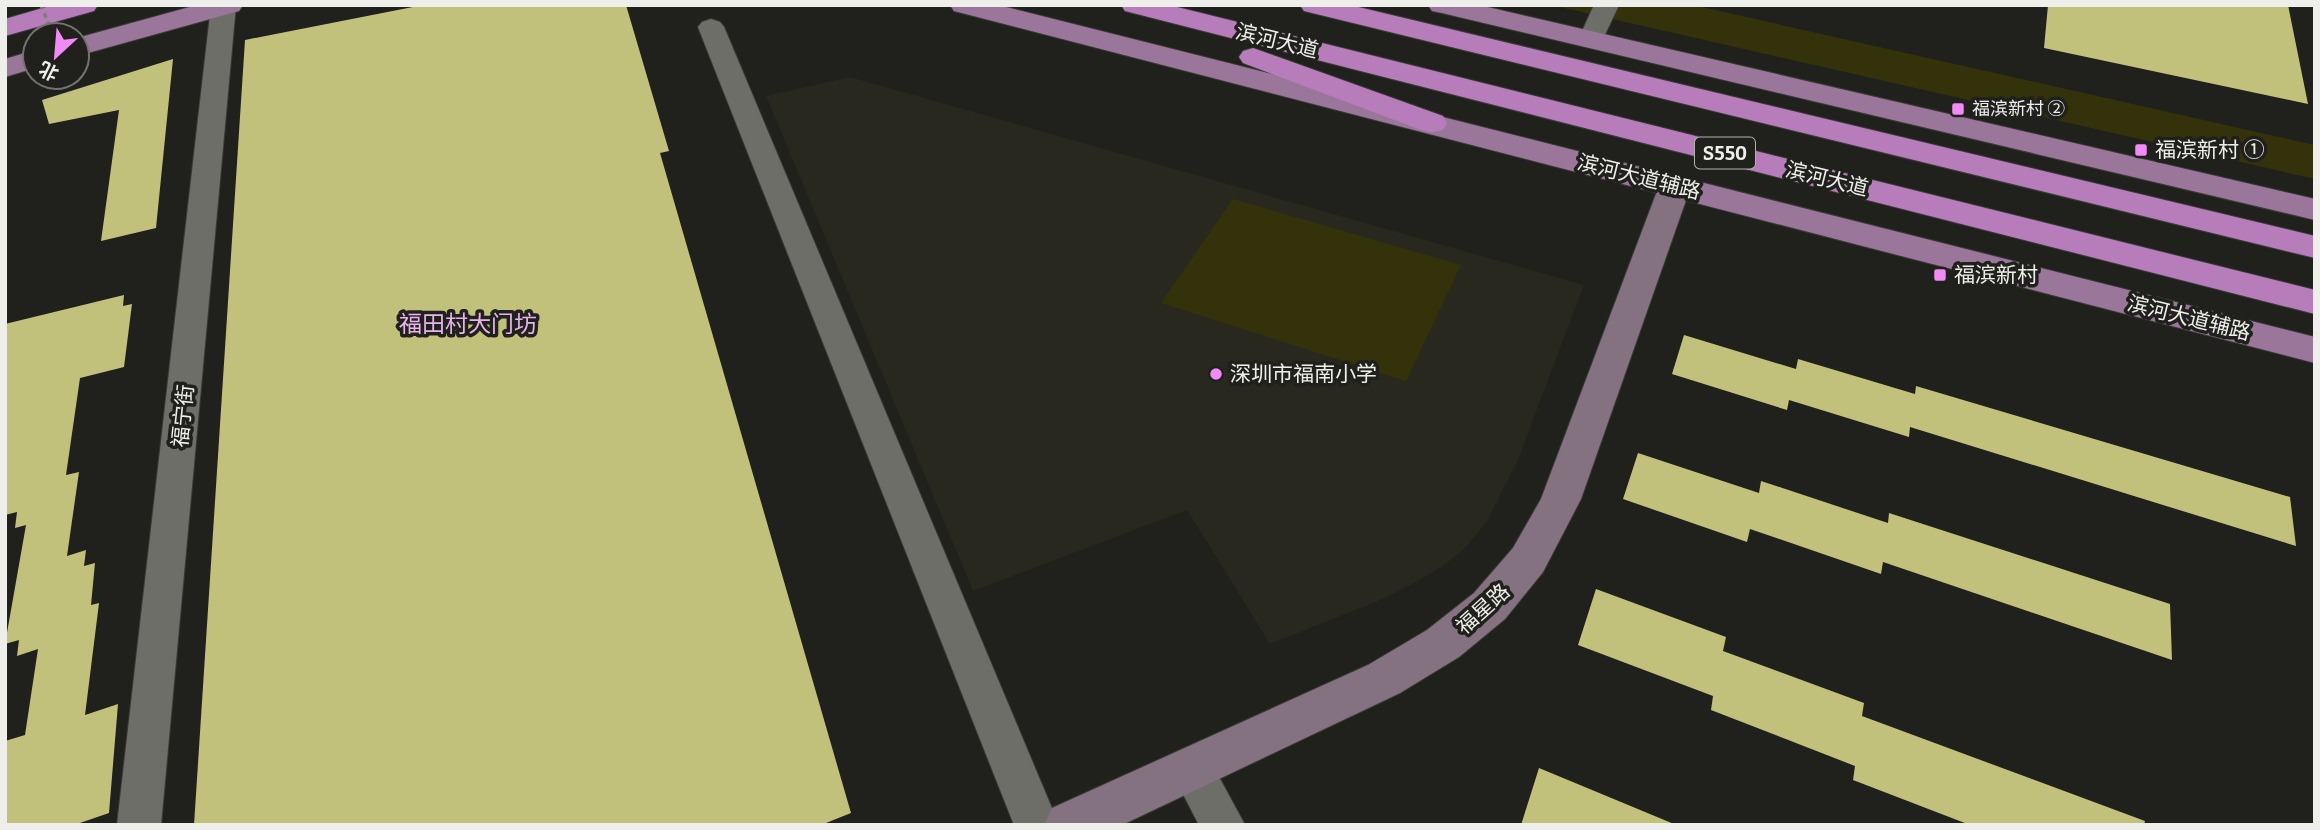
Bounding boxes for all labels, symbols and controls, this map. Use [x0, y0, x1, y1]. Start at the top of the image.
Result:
street label: 滨河大道 [1233, 18, 1321, 64]
north arrow [21, 21, 91, 91]
text: 北 [35, 56, 62, 85]
place label: 福滨新村 ② [1972, 98, 2066, 120]
marker: 福滨新村 ② [1950, 101, 1966, 117]
place label: 福滨新村 ① [2155, 137, 2264, 163]
road number: S550 [1695, 138, 1755, 168]
marker: 福滨新村 ① [2133, 142, 2149, 158]
street label: 滨河大道辅路 [1575, 149, 1703, 205]
street label: 滨河大道 [1783, 156, 1871, 202]
place label: 福滨新村 [1954, 262, 2038, 288]
marker: 福滨新村 [1932, 267, 1948, 283]
street label: 滨河大道辅路 [2125, 290, 2253, 346]
district label: 福田村大门坊 [399, 310, 537, 338]
place label: 深圳市福南小学 [1230, 361, 1377, 387]
marker: 深圳市福南小学 [1208, 366, 1224, 382]
street label: 福宁街 [167, 383, 199, 449]
street label: 福星路 [1451, 578, 1515, 640]

